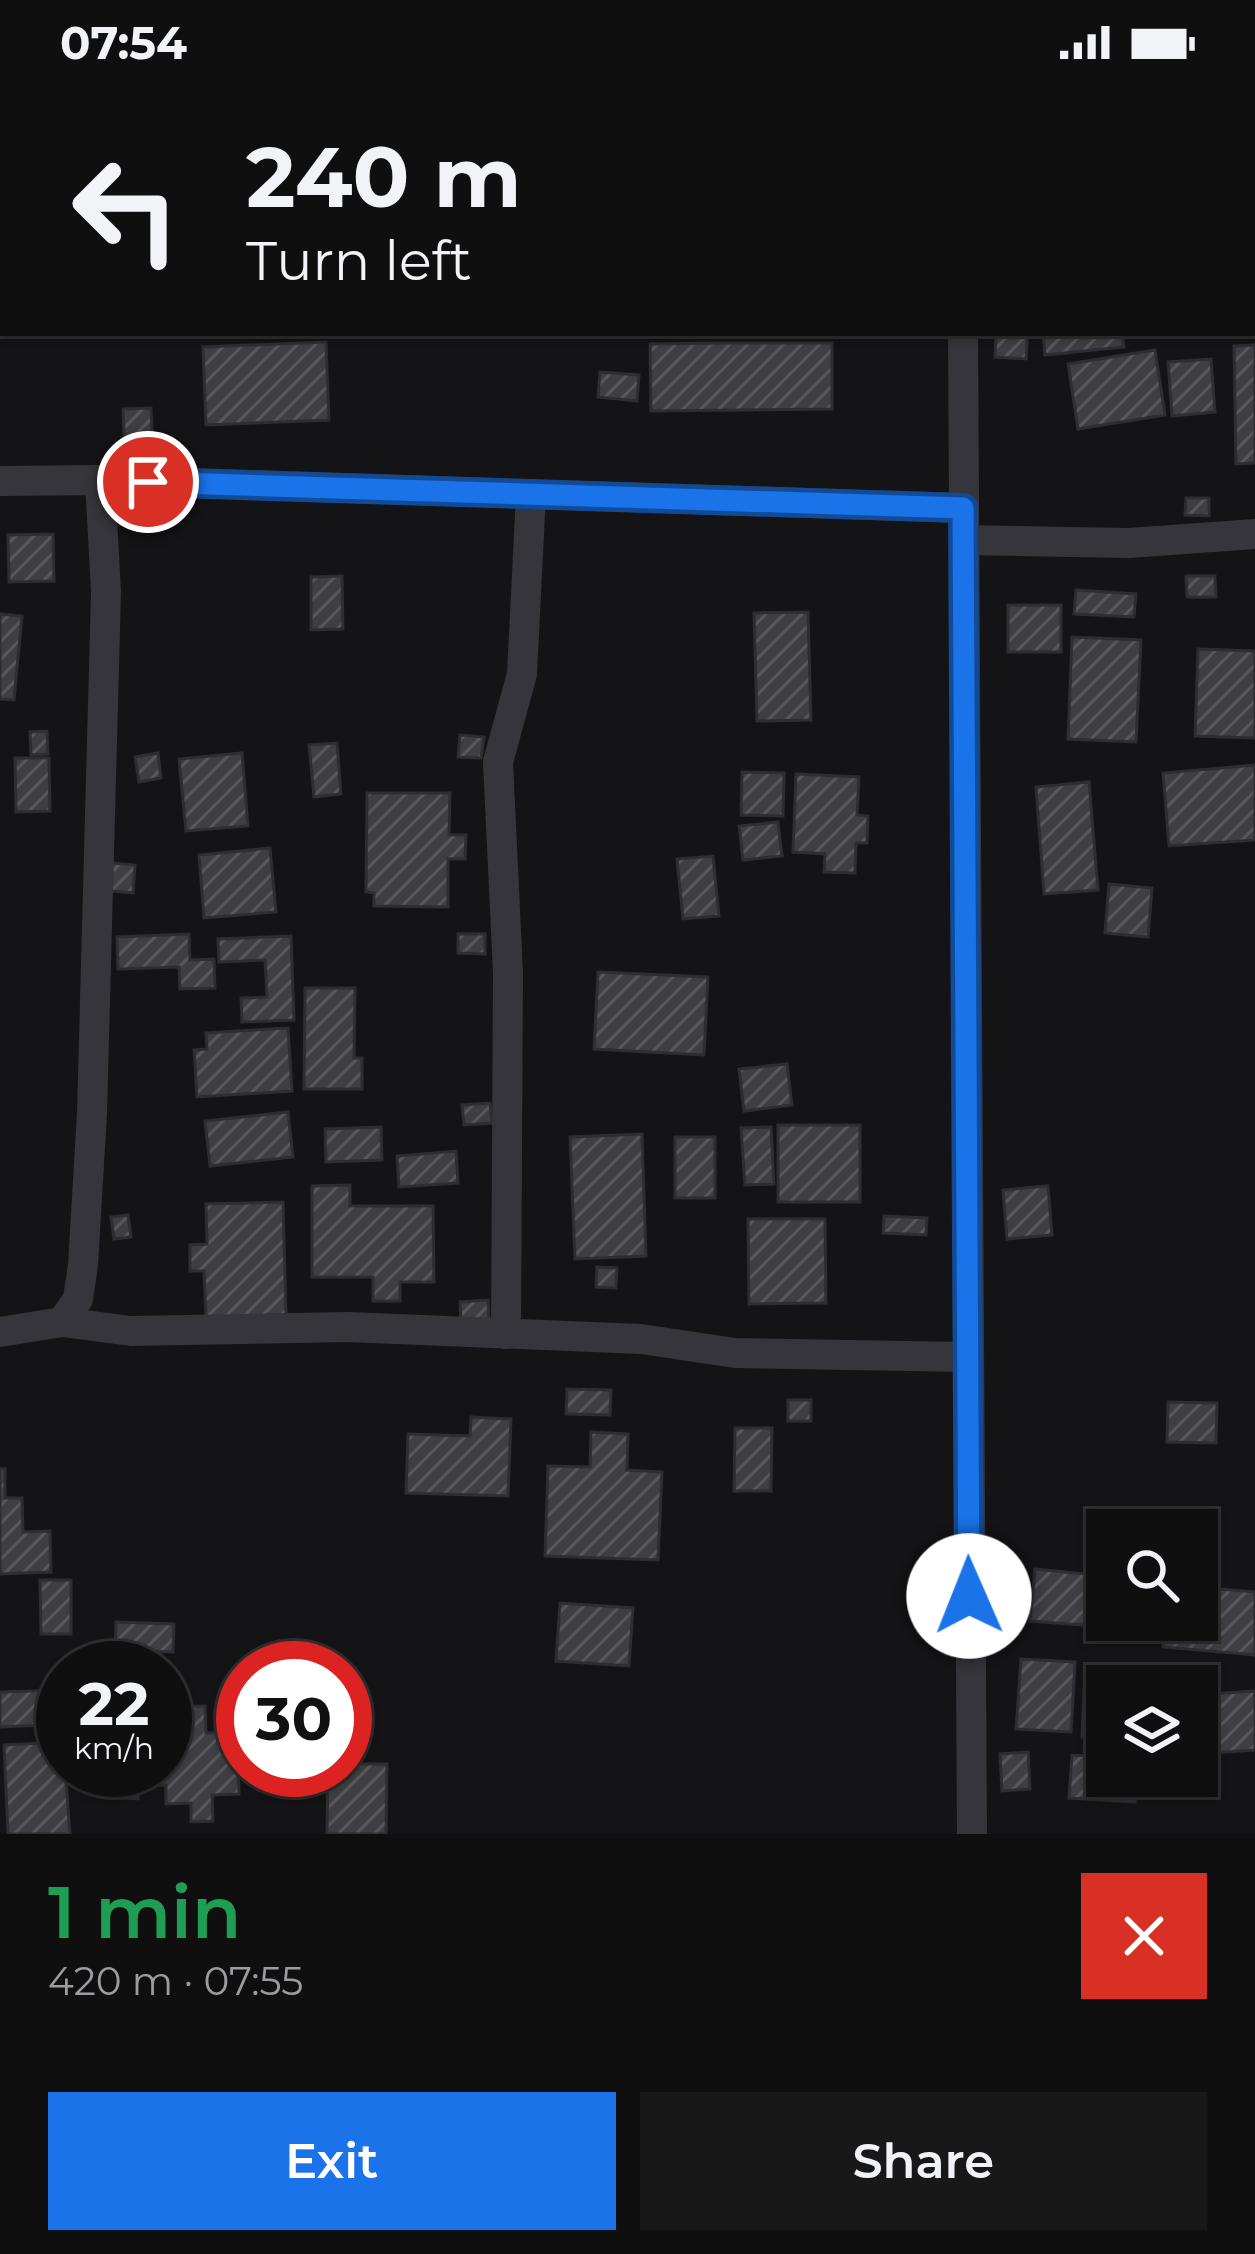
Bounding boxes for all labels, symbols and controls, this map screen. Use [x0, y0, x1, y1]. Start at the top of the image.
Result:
text: 07:54 [60, 15, 187, 70]
text: 240 m [246, 126, 522, 228]
icon: left [48, 132, 204, 288]
text: Turn left [246, 228, 472, 294]
pin [97, 431, 199, 533]
icon: arrive [115, 449, 181, 515]
map controls [1086, 1509, 1218, 1797]
button: search [1086, 1509, 1218, 1641]
position arrow [906, 1533, 1032, 1659]
speed limit sign: 30 [216, 1641, 372, 1797]
button: layers [1086, 1665, 1218, 1797]
text: 22 [79, 1667, 149, 1740]
text: km/h [74, 1730, 154, 1767]
text: 1 min [48, 1868, 241, 1956]
button: close [1081, 1873, 1207, 1999]
text: 420 m · 07:55 [48, 1957, 303, 2005]
button: Exit [48, 2092, 616, 2230]
button: Share [640, 2092, 1207, 2230]

